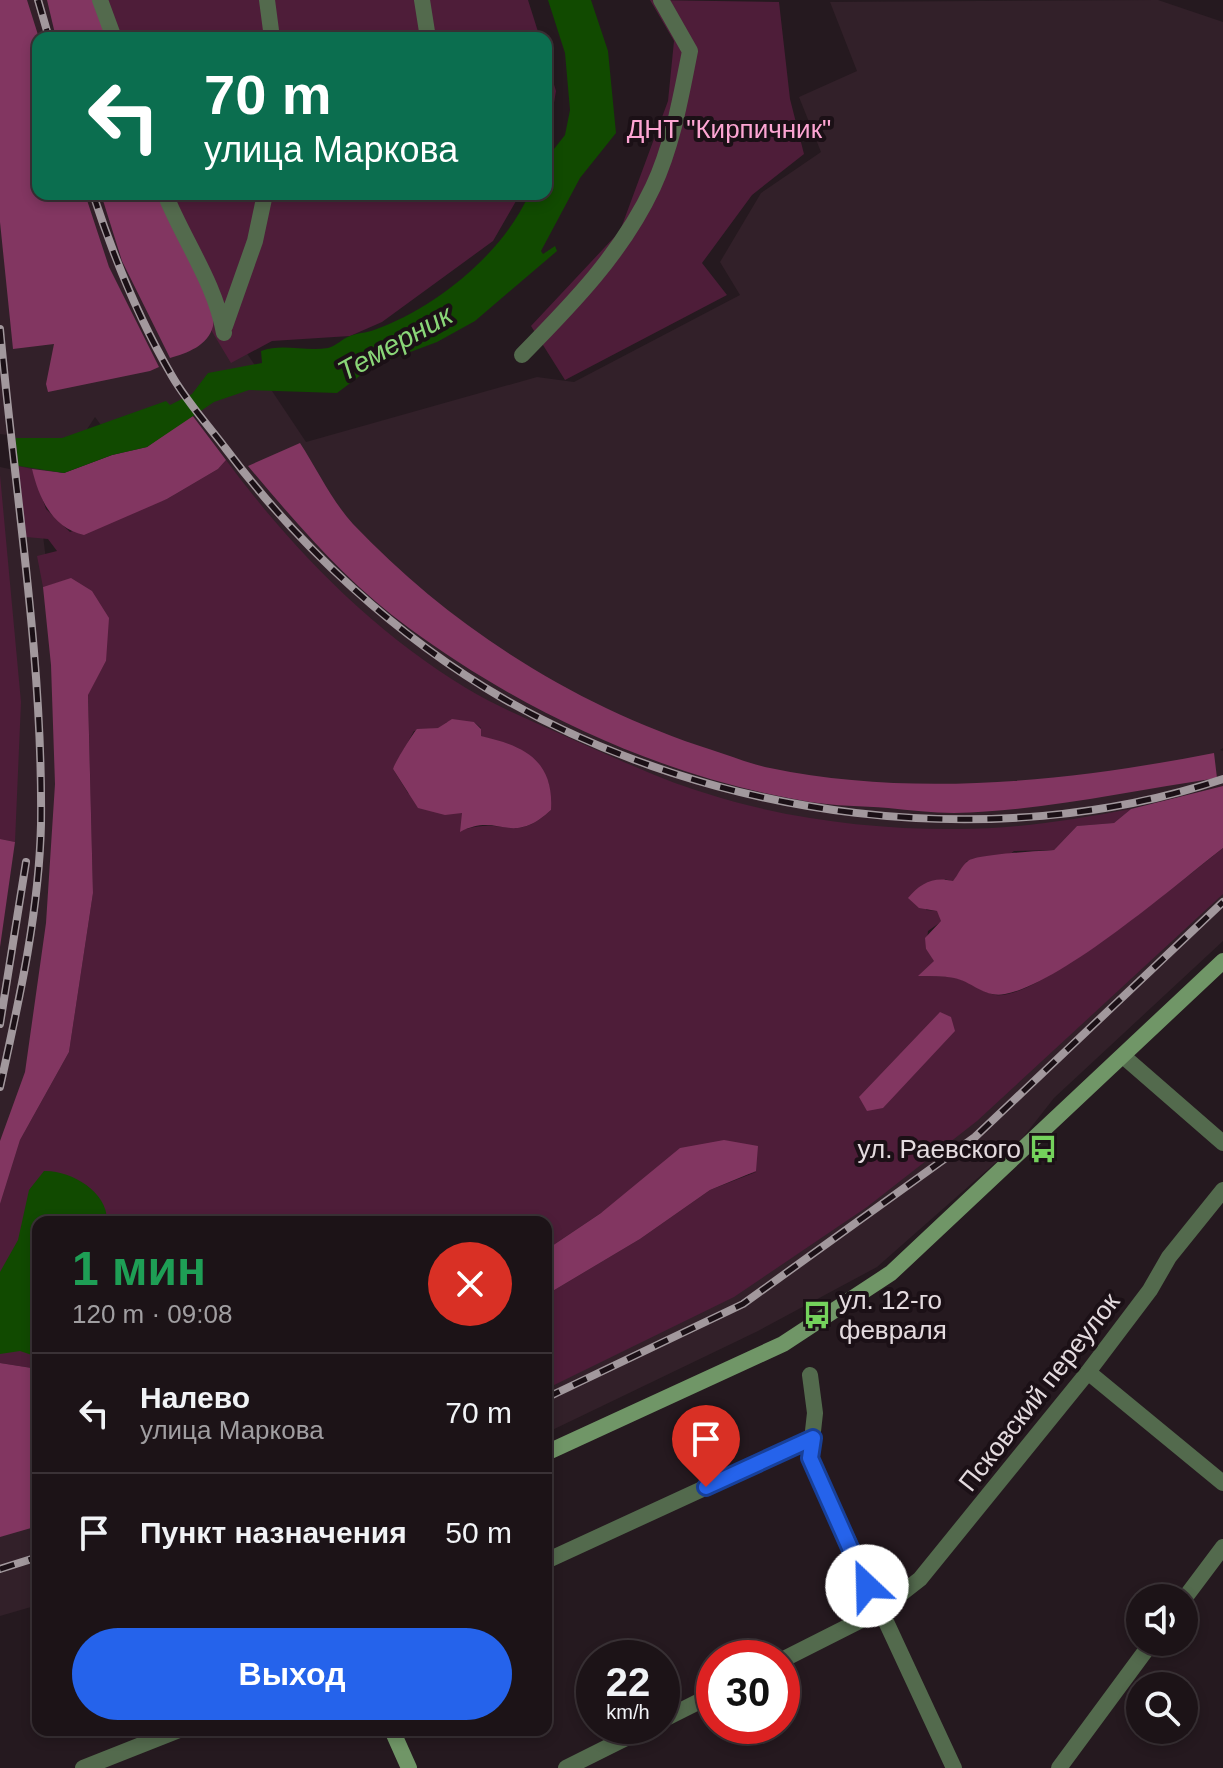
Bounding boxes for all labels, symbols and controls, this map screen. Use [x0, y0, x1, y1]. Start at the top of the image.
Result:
text: 70 m [204, 63, 332, 126]
icon: left [72, 64, 176, 168]
park label: ДНТ "Кирпичник" [627, 114, 831, 144]
text: улица Маркова [204, 129, 458, 170]
water label: Темерник [332, 298, 459, 387]
place label: ул. Раевского [858, 1134, 1021, 1164]
bus stop icon: ул. Раевского [1028, 1134, 1058, 1164]
text: 1 мин [72, 1242, 206, 1295]
button: close [428, 1242, 512, 1326]
place label: ул. 12-го февраля [839, 1285, 947, 1345]
street label: Псковский переулок [952, 1287, 1126, 1497]
text: 120 m · 09:08 [72, 1299, 232, 1329]
bus stop icon: ул. 12-го февраля [802, 1300, 832, 1330]
text: Налево [140, 1381, 250, 1414]
icon: left [72, 1391, 116, 1435]
text: 70 m [445, 1396, 512, 1429]
pin [672, 1405, 740, 1487]
text: улица Маркова [140, 1415, 324, 1445]
icon: arrive [684, 1417, 728, 1461]
icon: arrive [72, 1511, 116, 1555]
text: Пункт назначения [140, 1516, 407, 1549]
text: 50 m [445, 1516, 512, 1549]
position arrow [825, 1544, 909, 1628]
map controls [1126, 1584, 1198, 1744]
button: sound [1126, 1584, 1198, 1656]
button: Выход [72, 1628, 512, 1720]
speed limit sign: 30 [696, 1640, 800, 1744]
text: 22 [606, 1660, 650, 1704]
button: search [1126, 1672, 1198, 1744]
text: km/h [606, 1701, 650, 1723]

